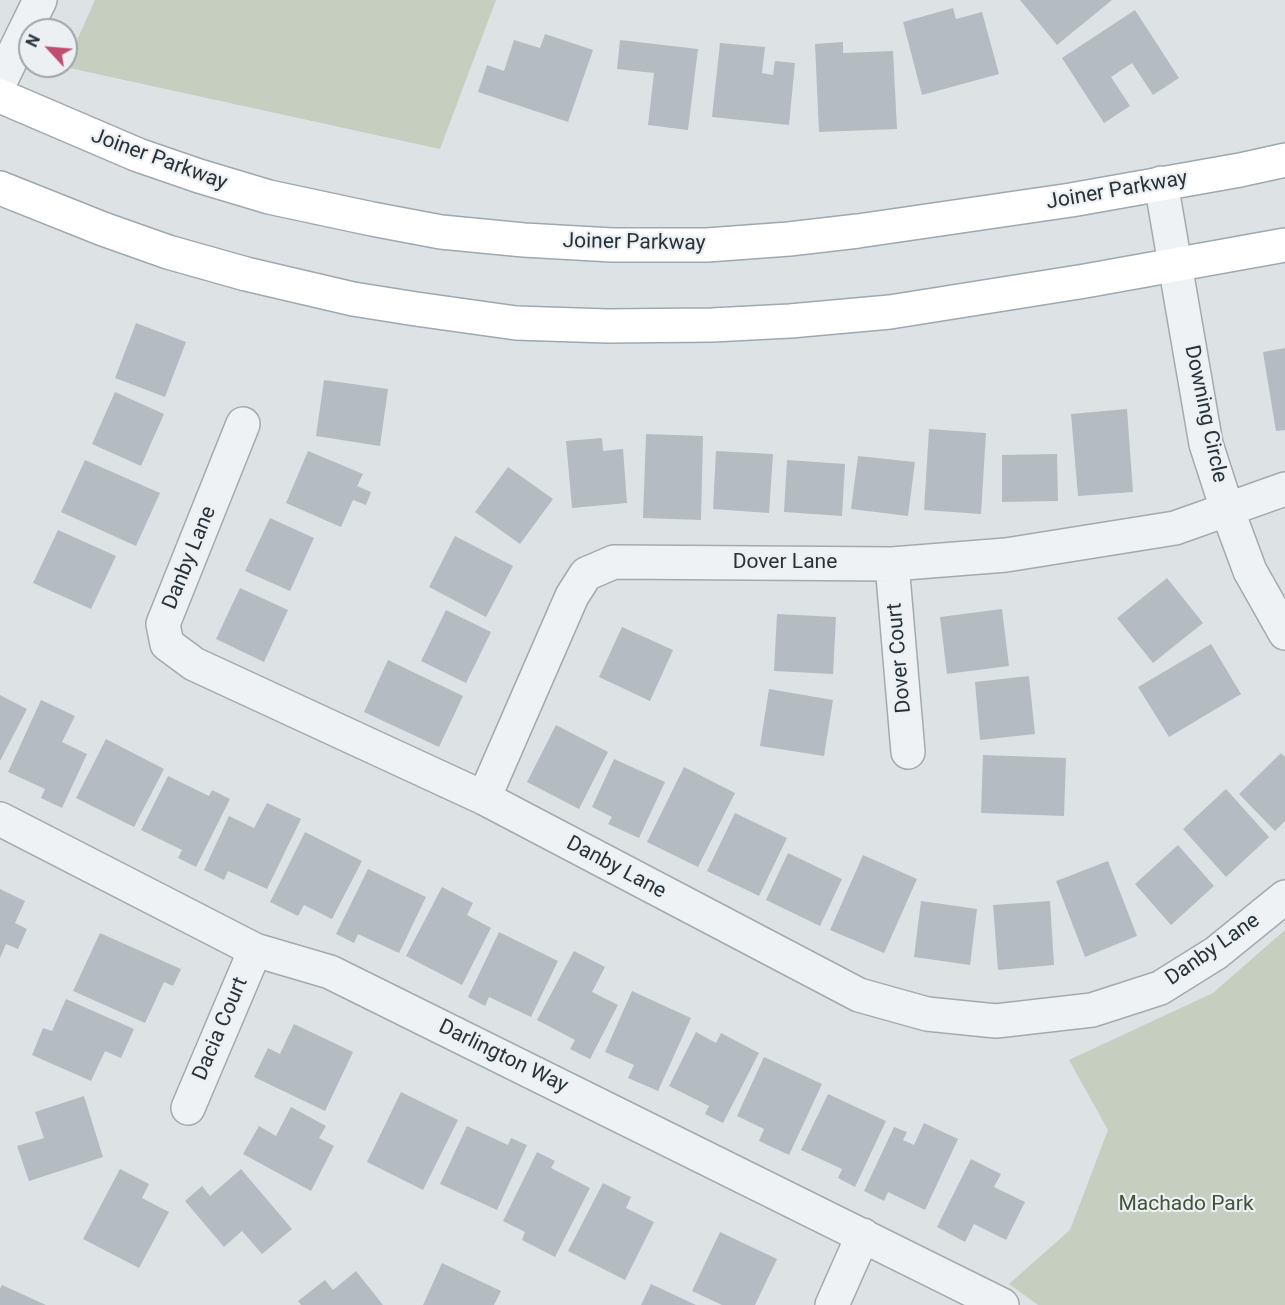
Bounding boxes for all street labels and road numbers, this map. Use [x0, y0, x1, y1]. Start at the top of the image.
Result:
street label: Joiner Parkway [87, 124, 231, 196]
street label: Joiner Parkway [1044, 166, 1190, 216]
street label: Joiner Parkway [562, 229, 706, 257]
street label: Downing Circle [1178, 343, 1232, 485]
street label: Danby Lane [158, 503, 222, 613]
street label: Dover Lane [733, 550, 837, 576]
street label: Dover Court [883, 602, 917, 714]
street label: Danby Lane [562, 831, 670, 905]
street label: Danby Lane [1161, 908, 1265, 992]
street label: Dacia Court [188, 974, 254, 1084]
street label: Darlington Way [434, 1015, 572, 1099]

